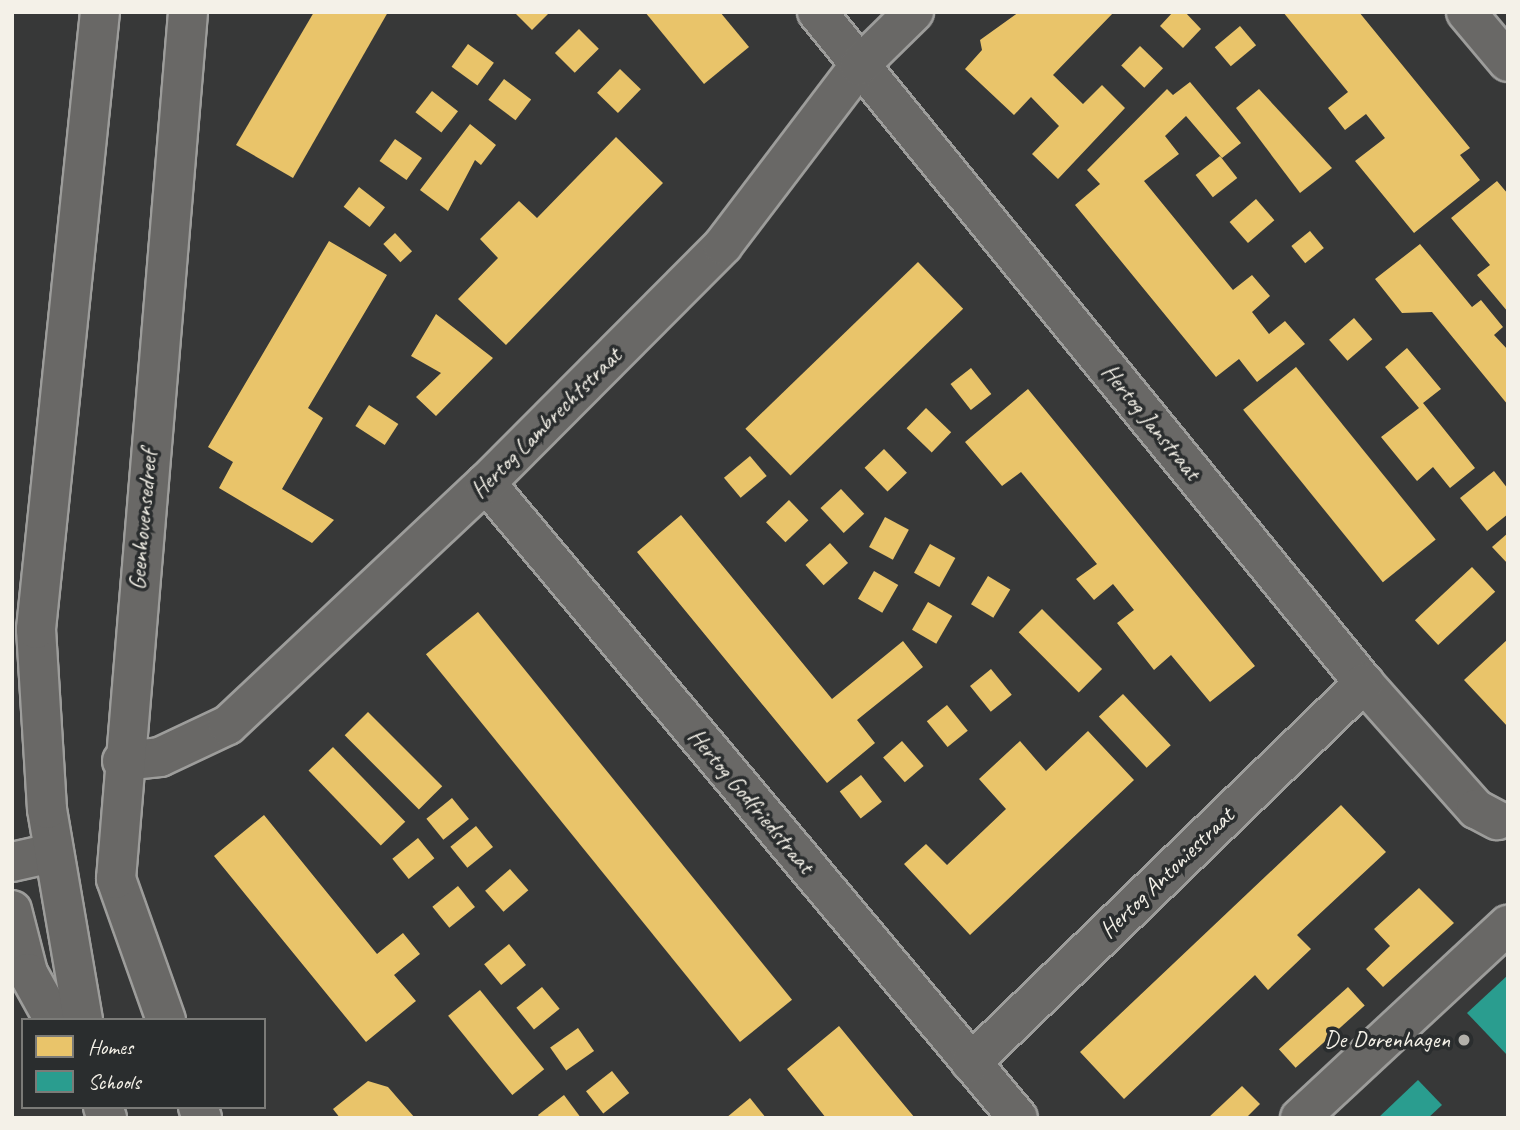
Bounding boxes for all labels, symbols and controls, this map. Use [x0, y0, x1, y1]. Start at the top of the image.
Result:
street label: Hertog Lambrechtstraat [464, 341, 628, 505]
street label: Hertog Janstraat [1095, 358, 1207, 486]
street label: Geenhovensedreef [123, 449, 163, 591]
street label: Hertog Godfriedstraat [682, 723, 820, 879]
street label: Hertog Antoniestraat [1094, 802, 1240, 944]
legend [21, 1018, 266, 1109]
place label: De Dorenhagen [1325, 1026, 1450, 1054]
marker: De Dorenhagen [1456, 1032, 1472, 1048]
text: Homes [88, 1034, 133, 1060]
text: Schools [88, 1069, 140, 1095]

